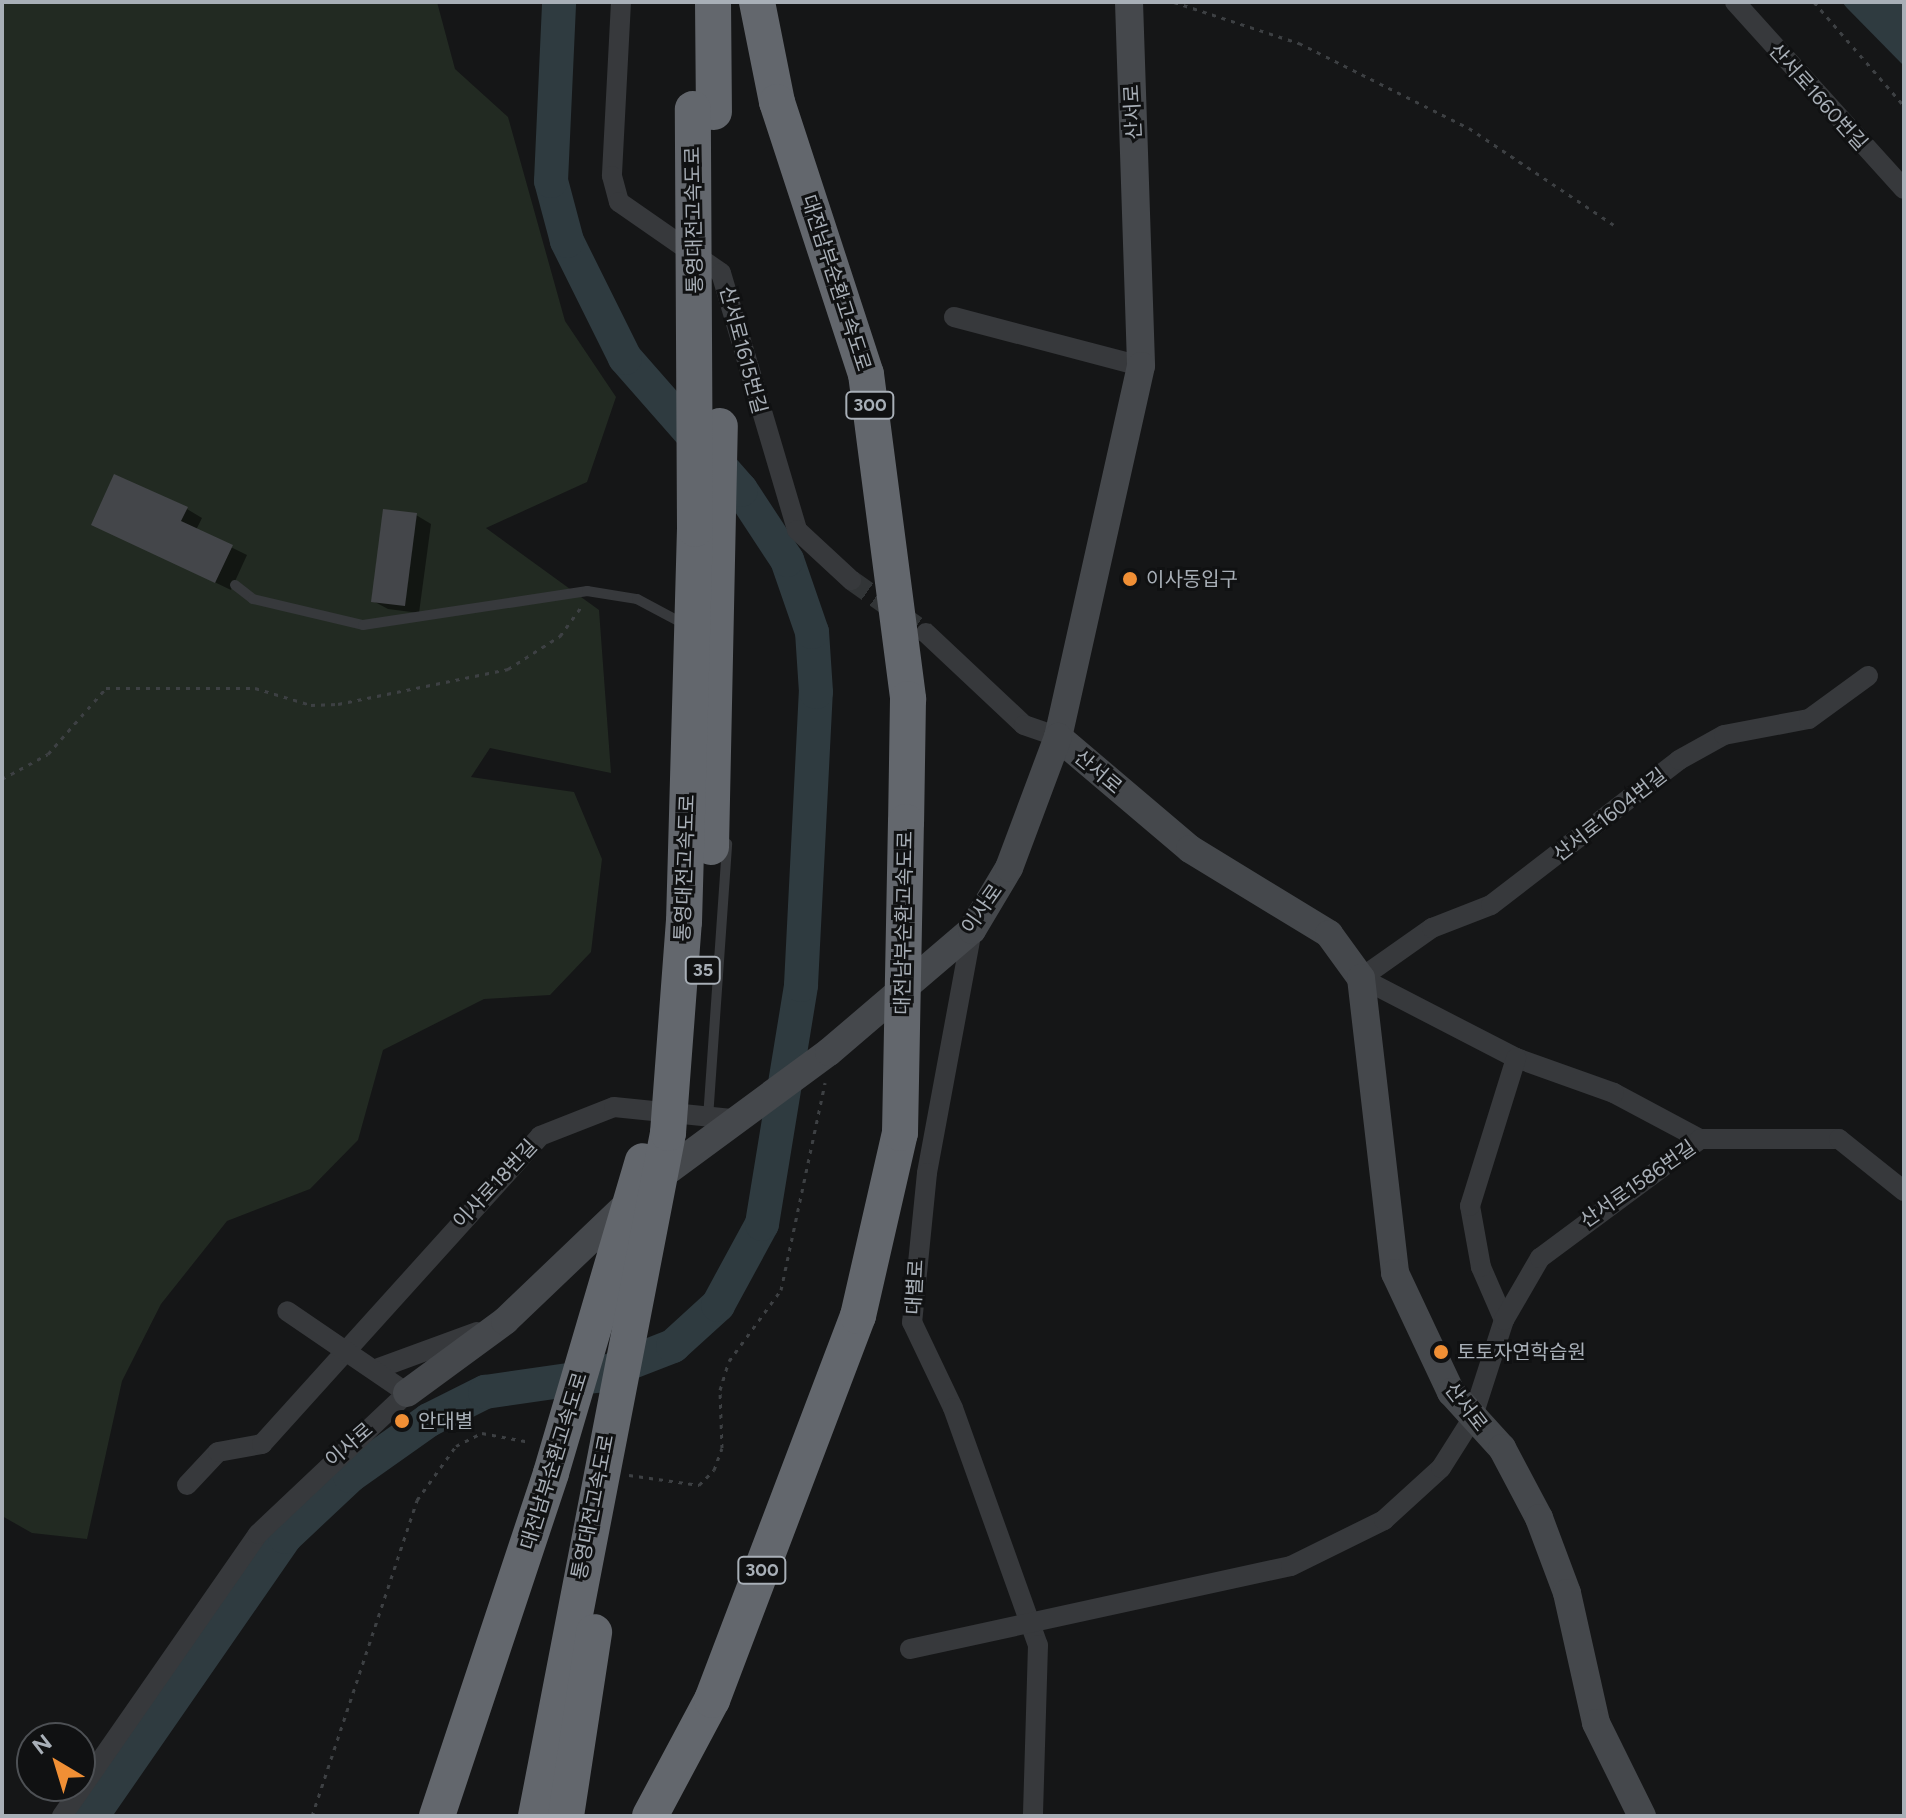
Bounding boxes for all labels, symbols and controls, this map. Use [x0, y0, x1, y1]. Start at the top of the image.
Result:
street label: 산서로1660번길 [1764, 39, 1872, 155]
street label: 산서로 [1120, 84, 1146, 140]
street label: 통영대전고속도로 [681, 146, 707, 294]
street label: 대전남부순환고속도로 [796, 192, 876, 374]
street label: 산서로1615번길 [714, 283, 772, 417]
road number: 300 [844, 391, 896, 419]
place label: 이사동입구 [1146, 567, 1238, 591]
marker: 이사동입구 [1121, 570, 1139, 588]
street label: 산서로 [1069, 745, 1127, 799]
street label: 산서로1604번길 [1549, 763, 1671, 867]
street label: 통영대전고속도로 [670, 794, 700, 942]
street label: 대전남부순환고속도로 [890, 831, 918, 1015]
street label: 이사로 [956, 880, 1008, 938]
road number: 35 [683, 956, 723, 984]
street label: 이사로18번길 [448, 1135, 542, 1233]
street label: 산서로1586번길 [1576, 1135, 1700, 1233]
street label: 대별로 [902, 1259, 928, 1315]
place label: 토토자연학습원 [1457, 1340, 1586, 1364]
marker: 토토자연학습원 [1432, 1343, 1450, 1361]
street label: 대전남부순환고속도로 [516, 1370, 592, 1552]
street label: 산서로 [1440, 1378, 1492, 1436]
place label: 안대별 [418, 1409, 473, 1433]
marker: 안대별 [393, 1412, 411, 1430]
street label: 이사로 [320, 1418, 378, 1472]
street label: 통영대전고속도로 [567, 1432, 619, 1582]
road number: 300 [736, 1556, 788, 1584]
north arrow [16, 1722, 96, 1802]
text: N [27, 1728, 57, 1760]

